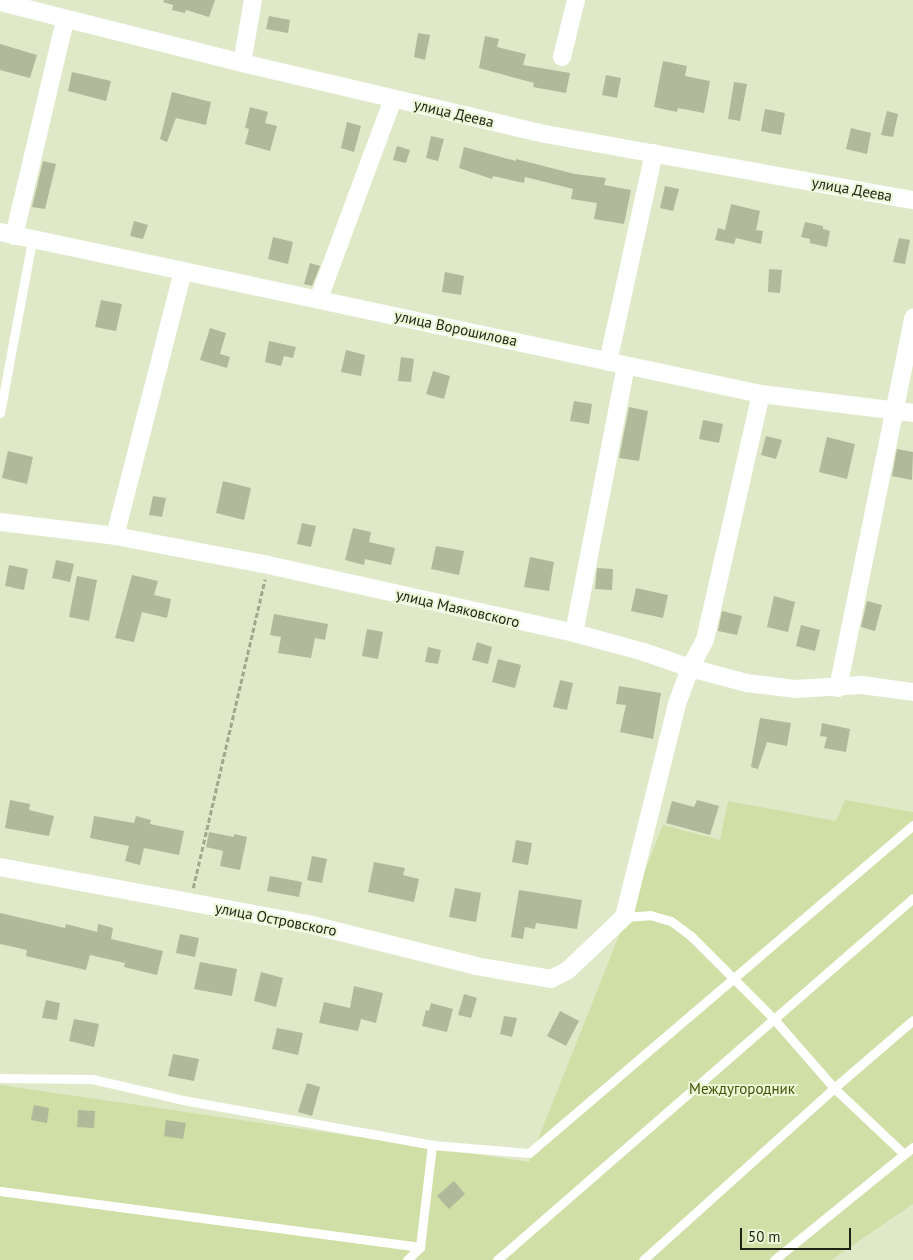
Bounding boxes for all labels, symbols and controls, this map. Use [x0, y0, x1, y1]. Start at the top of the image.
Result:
street label: улица Деева [412, 95, 496, 131]
street label: улица Деева [810, 173, 894, 205]
street label: улица Ворошилова [393, 306, 519, 350]
street label: улица Маяковского [394, 585, 522, 631]
street label: улица Островского [214, 898, 338, 940]
park label: Междугородник [689, 1080, 795, 1098]
scale bar [743, 1218, 854, 1250]
text: 50 m [748, 1227, 781, 1246]

